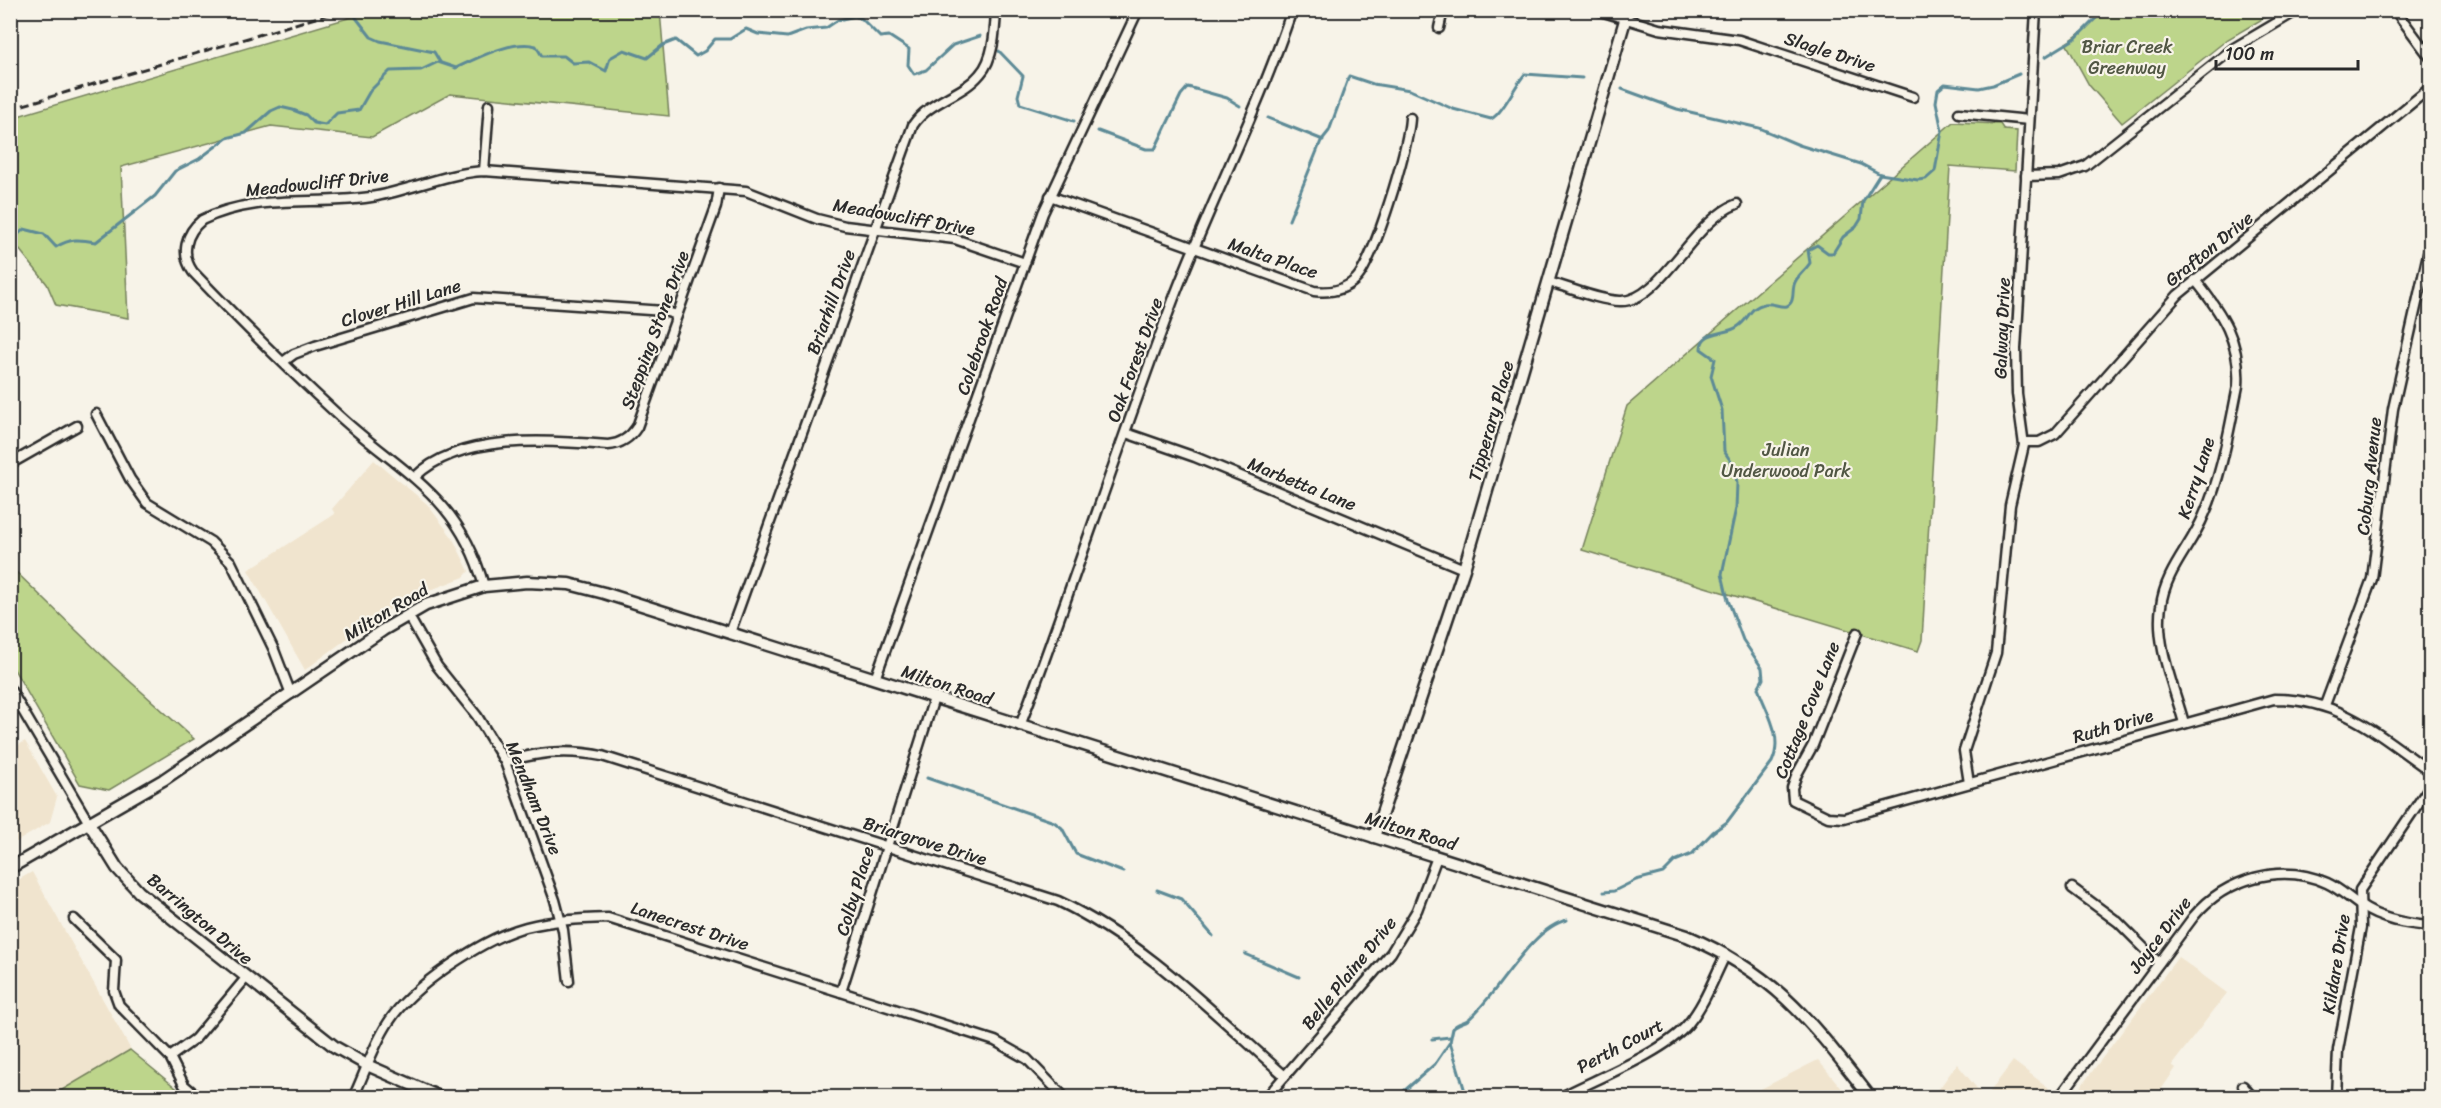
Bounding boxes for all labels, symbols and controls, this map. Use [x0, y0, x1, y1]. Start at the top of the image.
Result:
street label: Slagle Drive [1780, 22, 1880, 82]
park label: Briar Creek Greenway [2082, 31, 2173, 84]
scale bar [2216, 33, 2358, 71]
text: 100 m [2225, 38, 2274, 70]
street label: Meadowcliff Drive [244, 160, 390, 206]
street label: Meadowcliff Drive [830, 189, 978, 245]
street label: Grafton Drive [2157, 203, 2261, 295]
street label: Malta Place [1224, 228, 1322, 288]
street label: Briarhill Drive [797, 245, 865, 359]
street label: Stepping Stone Drive [611, 246, 699, 414]
street label: Clover Hill Lane [337, 270, 465, 336]
street label: Colebrook Road [947, 271, 1018, 399]
street label: Galway Drive [1984, 277, 2020, 379]
street label: Oak Forest Drive [1098, 293, 1172, 427]
street label: Tipperary Place [1458, 357, 1524, 485]
street label: Coburg Avenue [2347, 415, 2391, 537]
street label: Kerry Lane [2168, 433, 2224, 523]
park label: Julian Underwood Park [1721, 434, 1851, 487]
street label: Marbetta Lane [1243, 448, 1361, 520]
street label: Milton Road [337, 573, 436, 650]
street label: Cottage Cove Lane [1765, 636, 1849, 784]
street label: Milton Road [897, 655, 998, 715]
street label: Ruth Drive [2069, 699, 2157, 753]
street label: Mendham Drive [497, 736, 571, 860]
street label: Milton Road [1361, 802, 1462, 861]
street label: Briargrove Drive [859, 807, 991, 875]
street label: Colby Place [826, 842, 884, 940]
street label: Barrington Drive [140, 865, 260, 973]
street label: Joyce Drive [2119, 889, 2200, 982]
street label: Lanecrest Drive [627, 892, 753, 960]
street label: Belle Plaine Drive [1293, 909, 1405, 1037]
street label: Kildare Drive [2312, 912, 2360, 1016]
street label: Perth Court [1571, 1010, 1669, 1082]

